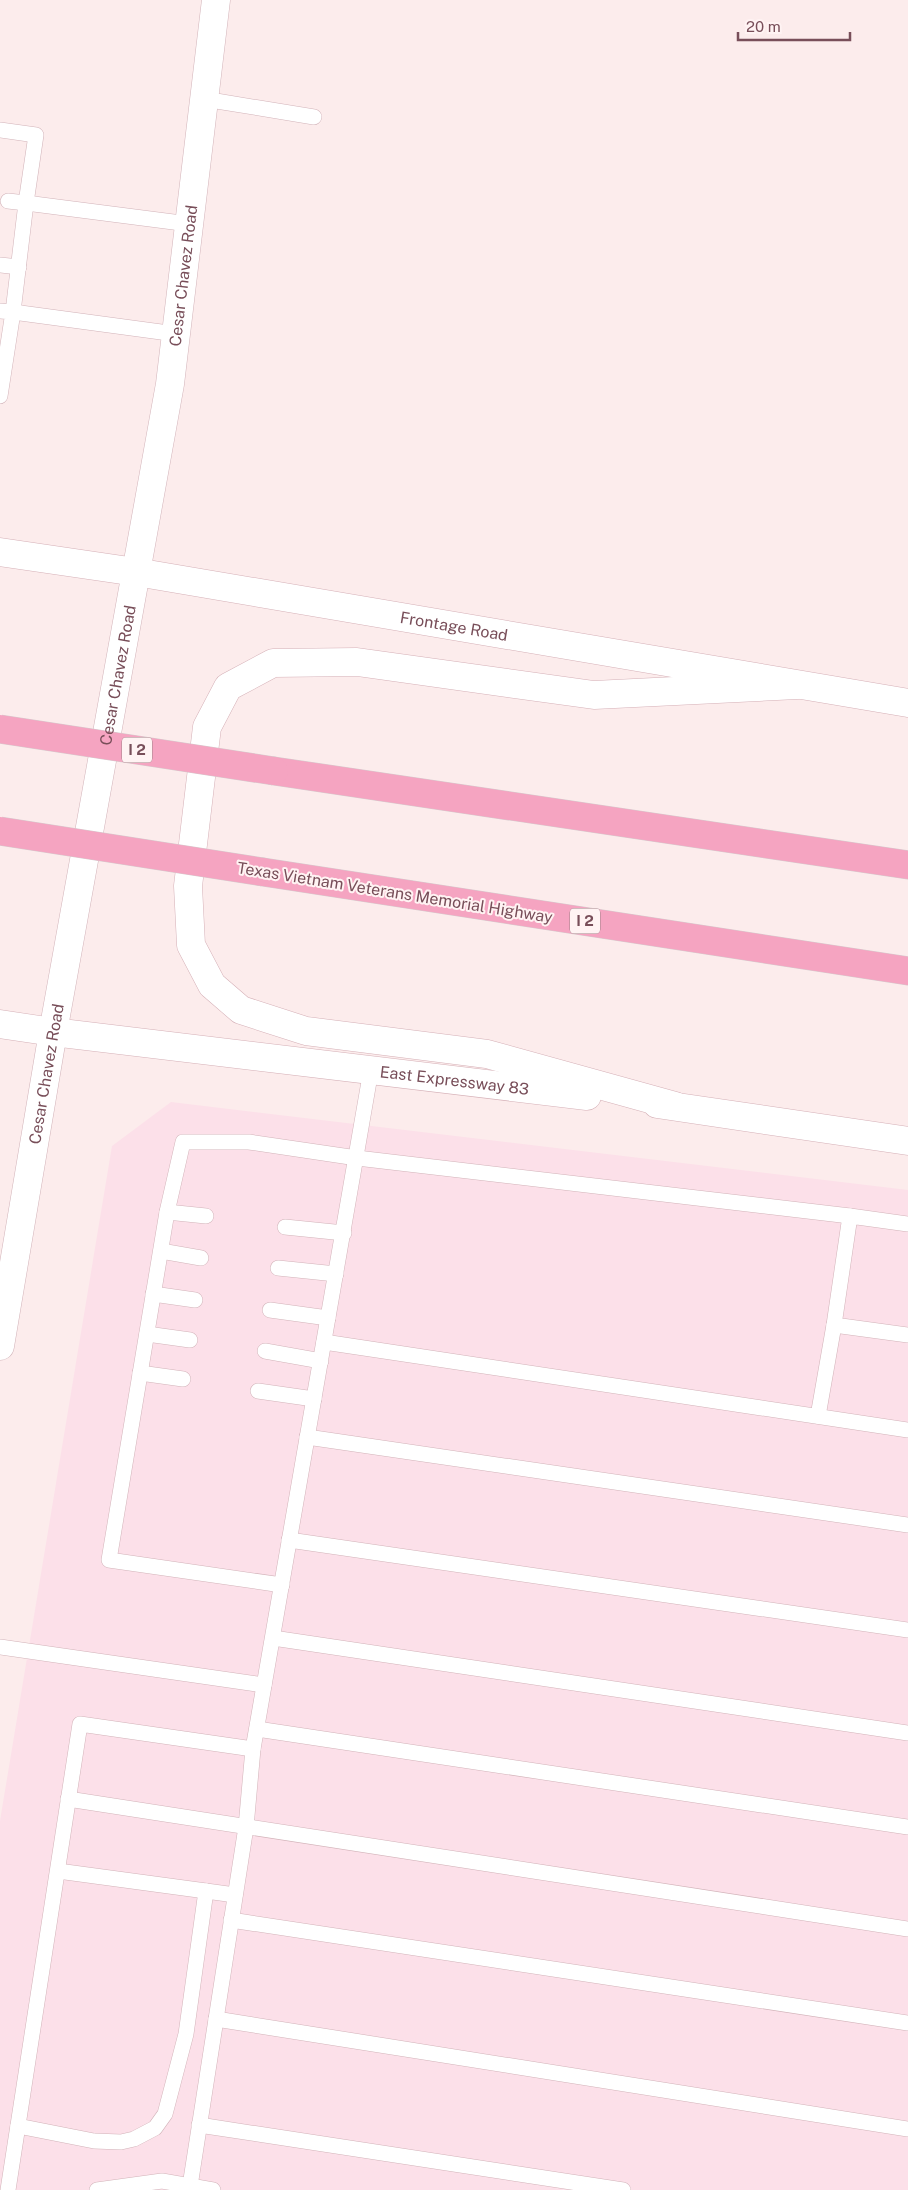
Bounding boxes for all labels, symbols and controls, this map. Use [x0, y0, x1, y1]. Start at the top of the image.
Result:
scale bar [738, 10, 850, 42]
text: 20 m [746, 18, 781, 35]
street label: Cesar Chavez Road [166, 204, 201, 348]
street label: Cesar Chavez Road [96, 604, 140, 747]
street label: Frontage Road [399, 608, 509, 645]
road number: I 2 [122, 738, 152, 762]
street label: Texas Vietnam Veterans Memorial Highway [236, 858, 554, 927]
road number: I 2 [570, 908, 600, 934]
street label: Cesar Chavez Road [25, 1002, 68, 1146]
street label: East Expressway 83 [379, 1062, 530, 1099]

